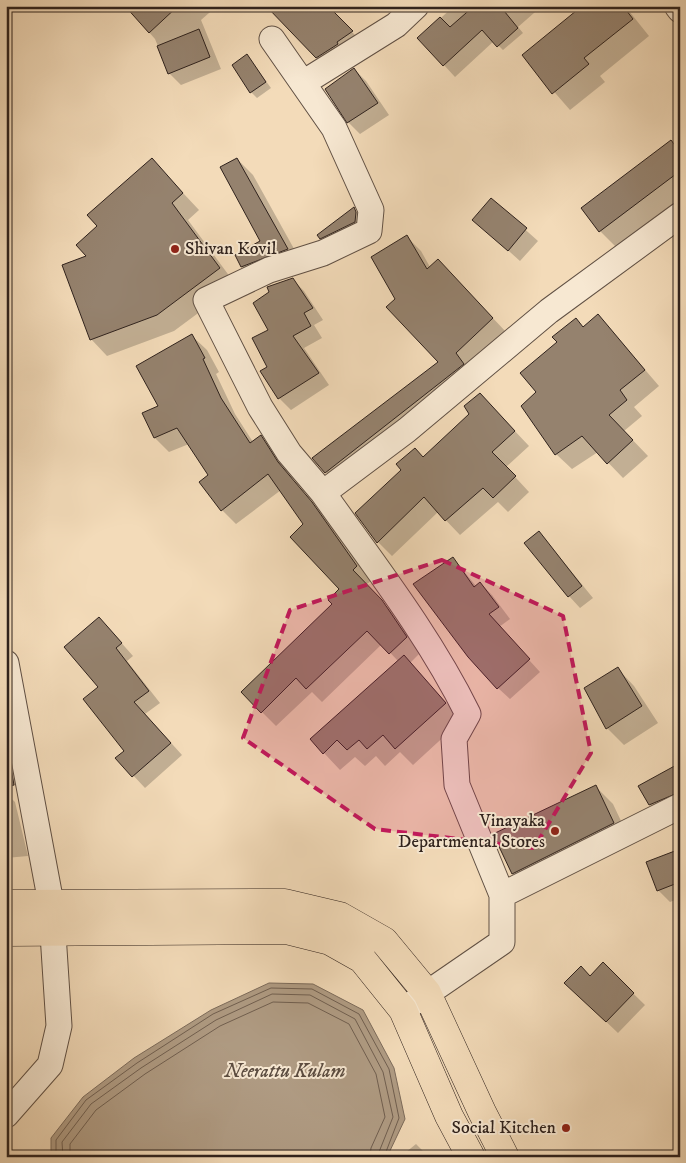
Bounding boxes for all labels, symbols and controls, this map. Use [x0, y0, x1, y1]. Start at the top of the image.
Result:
place label: Shivan Kovil [185, 238, 277, 260]
marker: Shivan Kovil [169, 243, 181, 255]
place label: Vinayaka Departmental Stores [398, 810, 545, 853]
marker: Vinayaka Departmental Stores [549, 825, 561, 837]
water label: Neerattu Kulam [224, 1060, 345, 1083]
place label: Social Kitchen [452, 1117, 557, 1139]
marker: Social Kitchen [560, 1122, 572, 1134]

